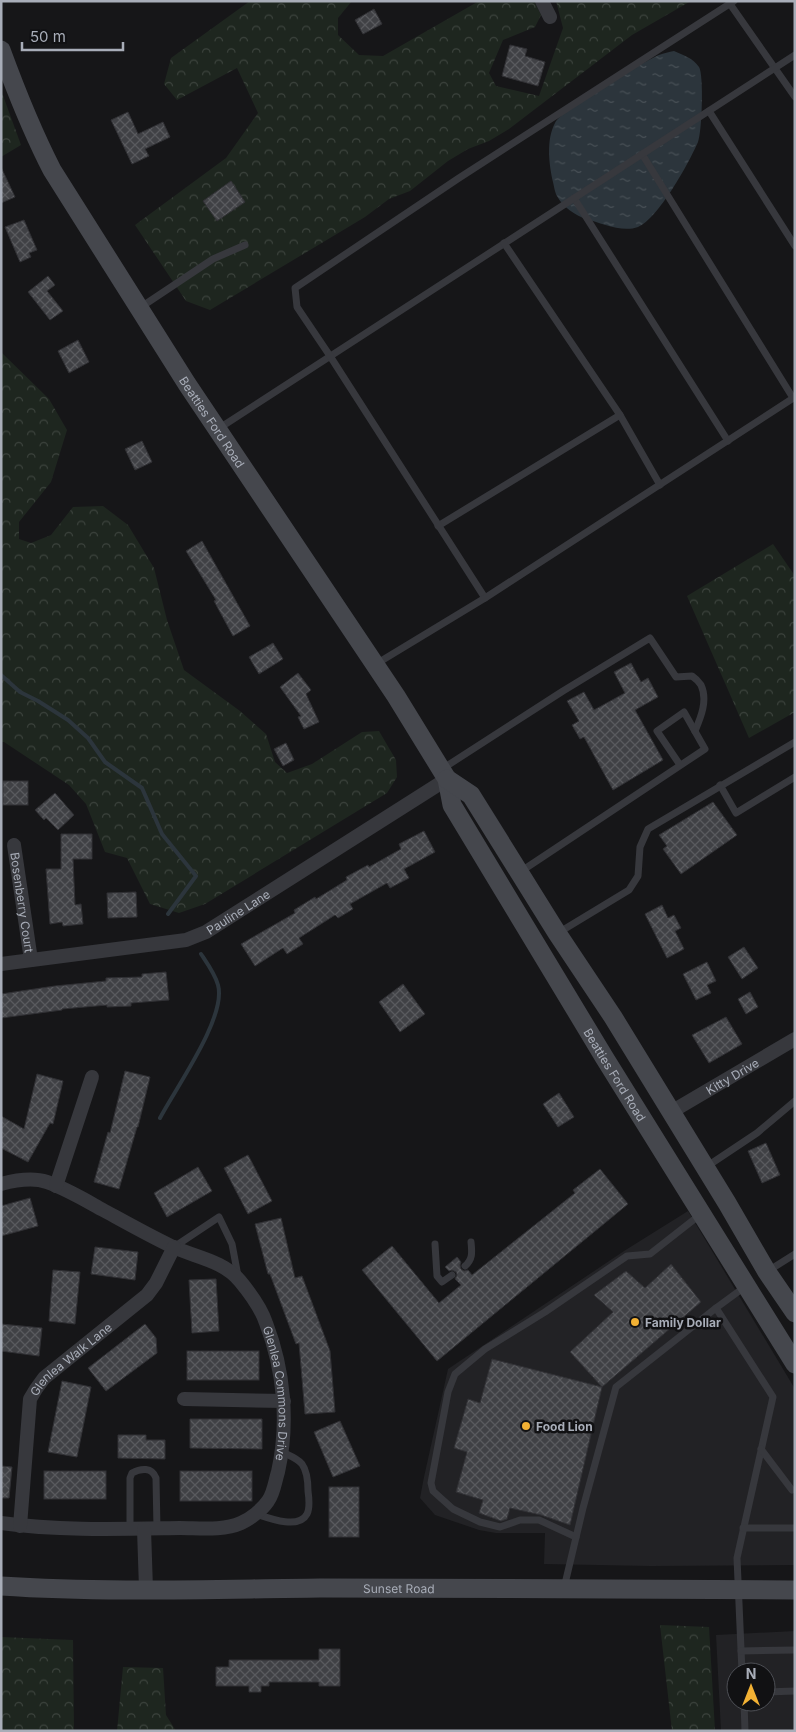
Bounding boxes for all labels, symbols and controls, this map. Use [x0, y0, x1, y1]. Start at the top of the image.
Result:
scale bar [22, 20, 124, 52]
text: 50 m [30, 27, 66, 46]
street label: Beatties Ford Road [176, 373, 248, 470]
street label: Bosenberry Court [8, 851, 37, 954]
street label: Pauline Lane [203, 886, 273, 937]
street label: Beatties Ford Road [581, 1025, 650, 1124]
street label: Kitty Drive [703, 1055, 761, 1097]
place label: Family Dollar [645, 1315, 721, 1330]
marker: Family Dollar [629, 1316, 641, 1328]
street label: Glenlea Walk Lane [26, 1319, 115, 1398]
street label: Glenlea Commons Drive [260, 1324, 291, 1462]
place label: Food Lion [536, 1419, 593, 1434]
marker: Food Lion [520, 1420, 532, 1432]
street label: Sunset Road [363, 1581, 435, 1596]
north arrow [726, 1662, 776, 1712]
text: N [746, 1665, 756, 1682]

